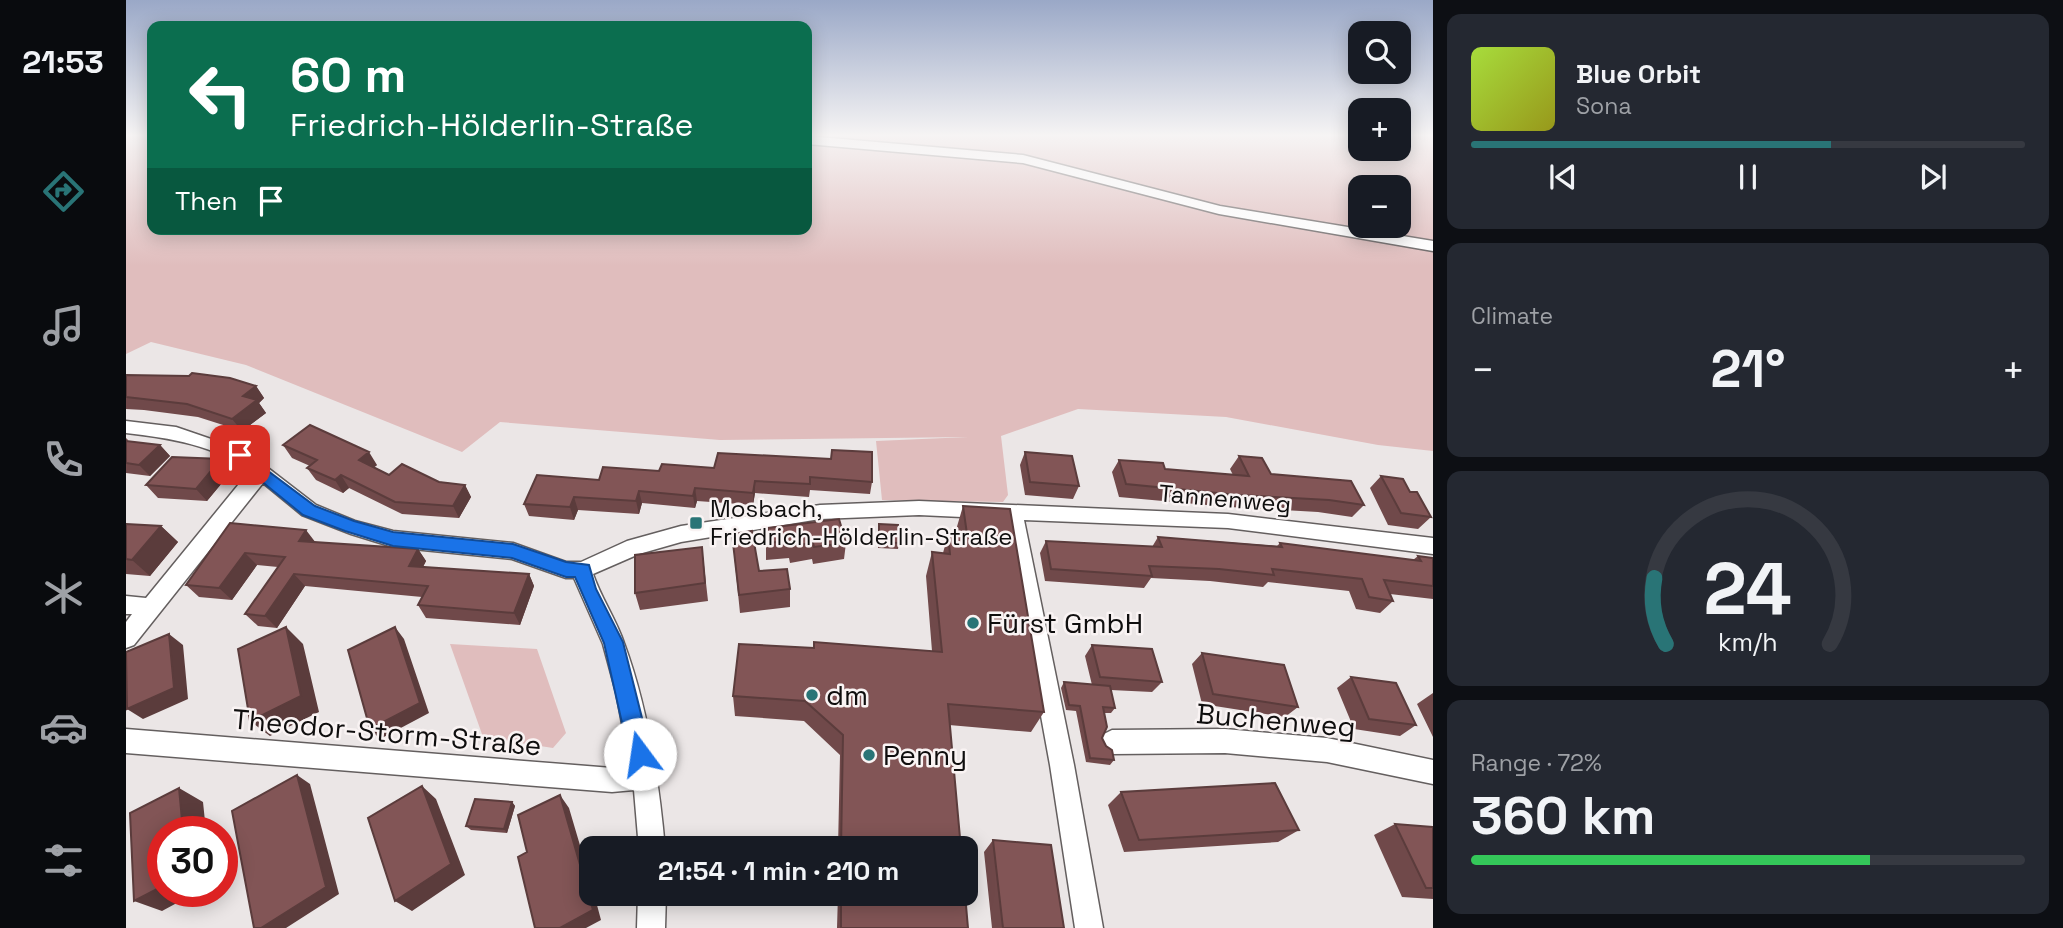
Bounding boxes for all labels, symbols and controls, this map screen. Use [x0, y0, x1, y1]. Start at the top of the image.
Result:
map controls [1348, 21, 1411, 238]
button: search [1348, 21, 1411, 84]
text: 21:53 [22, 42, 104, 82]
text: 60 m [290, 44, 406, 106]
icon: left [175, 49, 266, 140]
text: Blue Orbit [1576, 57, 1701, 91]
text: Sona [1576, 91, 1632, 121]
button: + [1348, 98, 1411, 161]
text: Friedrich-Hölderlin-Straße [290, 105, 693, 145]
icon: previous [1544, 158, 1582, 196]
icon: pause [1729, 158, 1767, 196]
icon: next [1914, 158, 1952, 196]
icon: directions [39, 167, 88, 216]
button: − [1348, 175, 1411, 238]
icon: arrive [252, 182, 290, 220]
text: Then [175, 184, 238, 218]
icon: music [39, 301, 88, 350]
text: Climate [1471, 301, 1553, 331]
text: 21° [1711, 336, 1785, 402]
text: − [1471, 346, 1495, 394]
text: + [2001, 346, 2025, 394]
pin [210, 425, 270, 485]
icon: phone [39, 435, 88, 484]
icon: arrive [221, 436, 259, 474]
street label: Tannenweg [1158, 477, 1292, 520]
place label: Mosbach, Friedrich-Hölderlin-Straße [710, 493, 1013, 552]
marker: Mosbach, Friedrich-Hölderlin-Straße [688, 515, 704, 531]
text: 24 [1704, 543, 1792, 636]
icon: climate [39, 569, 88, 618]
place label: Fürst GmbH [987, 605, 1143, 641]
marker: Fürst GmbH [965, 615, 981, 631]
text: km/h [1718, 626, 1778, 658]
place label: dm [826, 677, 868, 713]
marker: dm [804, 687, 820, 703]
street label: Buchenweg [1195, 695, 1357, 745]
street label: Theodor-Storm-Straße [231, 701, 543, 763]
icon: car [39, 703, 88, 752]
position arrow [603, 717, 677, 791]
place label: Penny [883, 737, 967, 773]
marker: Penny [861, 747, 877, 763]
text: Range · 72% [1471, 748, 1602, 778]
text: 360 km [1471, 783, 1655, 849]
speed limit sign: 30 [147, 816, 238, 907]
icon: filters [39, 836, 88, 885]
text: 21:54 · 1 min · 210 m [658, 854, 899, 888]

